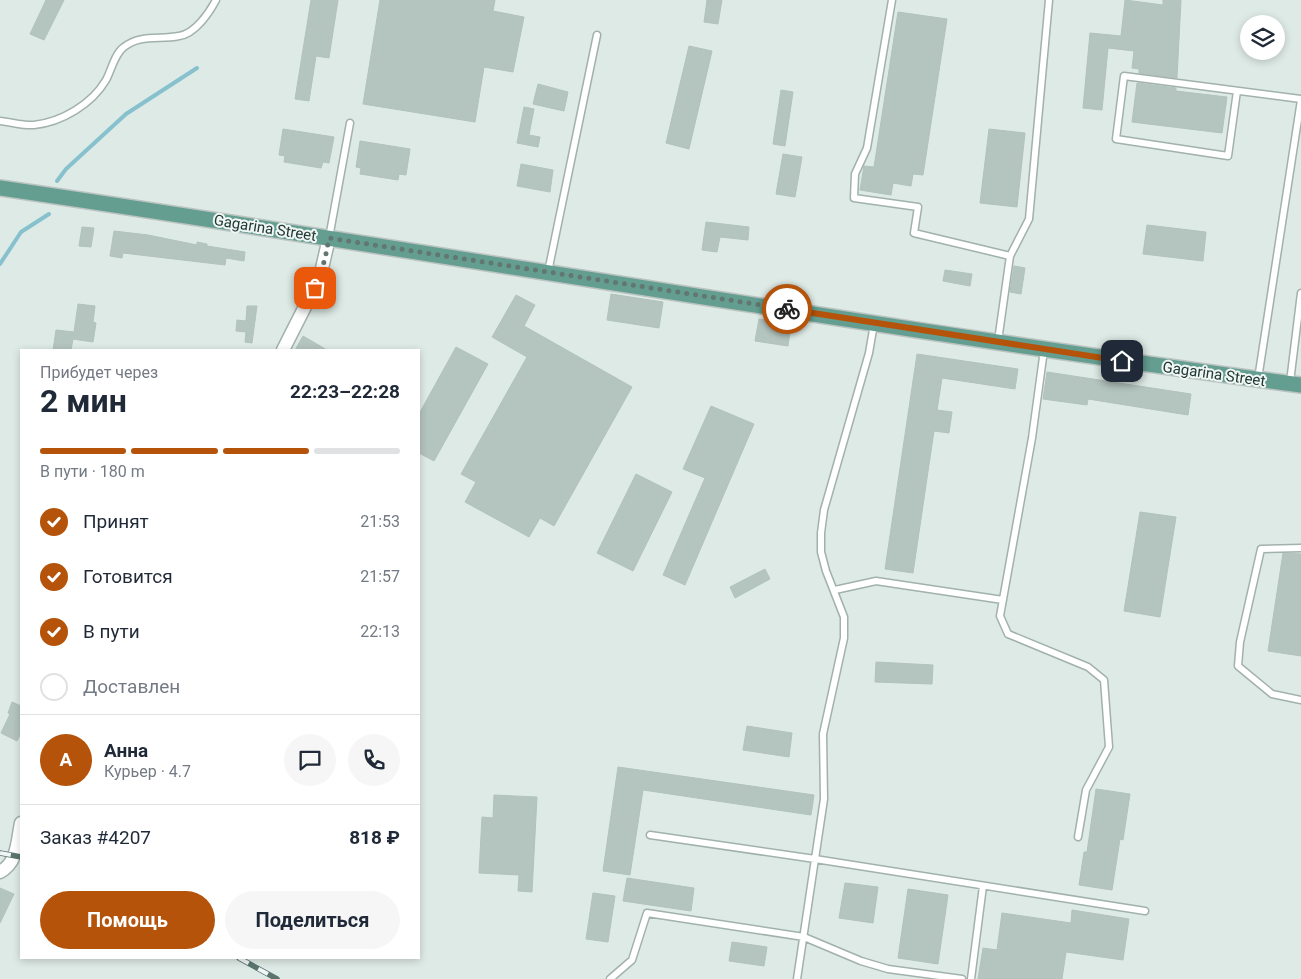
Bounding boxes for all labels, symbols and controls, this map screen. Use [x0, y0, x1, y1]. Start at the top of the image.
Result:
map controls [1240, 15, 1285, 60]
button: layers [1240, 15, 1285, 60]
street label: Gagarina Street [213, 211, 318, 245]
pin [294, 267, 336, 309]
icon: bag [301, 274, 329, 302]
courier [762, 284, 812, 334]
icon: bike [773, 295, 801, 323]
pin [1101, 340, 1143, 382]
icon: home [1108, 347, 1136, 375]
street label: Gagarina Street [1162, 358, 1267, 390]
text: Прибудет через [40, 363, 158, 382]
text: 22:23–22:28 [290, 380, 400, 403]
text: 2 мин [40, 382, 127, 420]
text: В пути · 180 m [40, 462, 145, 481]
icon: check [40, 508, 68, 536]
text: Принят [83, 510, 149, 533]
text: 21:53 [360, 512, 400, 531]
icon: check [40, 563, 68, 591]
text: Готовится [83, 565, 173, 588]
text: 21:57 [360, 567, 400, 586]
icon: check [40, 618, 68, 646]
text: В пути [83, 620, 140, 643]
text: 22:13 [360, 622, 400, 641]
text: Доставлен [83, 675, 180, 698]
button: chat [284, 734, 336, 786]
button: phone [348, 734, 400, 786]
text: Анна [104, 739, 148, 762]
text: А [60, 748, 72, 771]
text: Курьер · 4.7 [104, 762, 191, 781]
text: Заказ #4207 [40, 826, 151, 849]
text: 818 ₽ [349, 826, 400, 849]
button: Помощь [40, 891, 215, 949]
button: Поделиться [225, 891, 400, 949]

